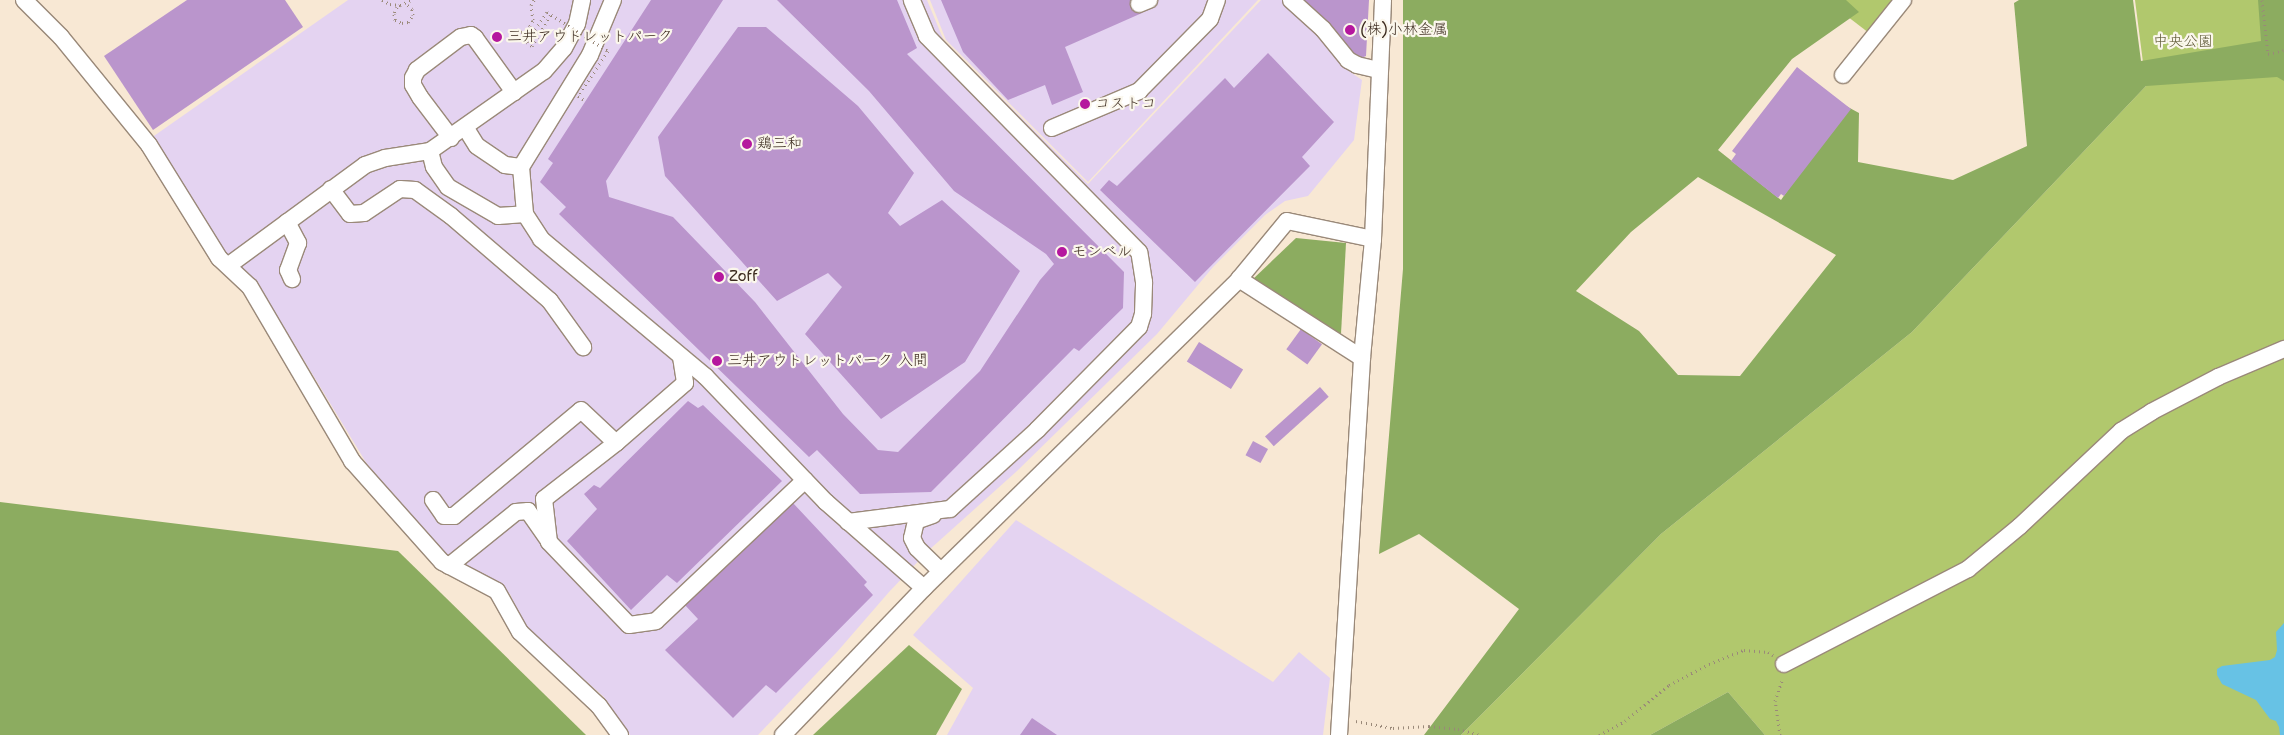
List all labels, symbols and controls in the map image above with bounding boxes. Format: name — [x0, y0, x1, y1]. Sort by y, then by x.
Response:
place label: (株)小林金属 — [1360, 21, 1448, 39]
marker: (株)小林金属 — [1344, 24, 1356, 36]
place label: 三井アウトレットパーク — [507, 28, 672, 46]
marker: 三井アウトレットパーク — [491, 31, 503, 43]
park label: 中央公園 — [2153, 33, 2213, 51]
place label: コストコ — [1095, 95, 1155, 113]
marker: コストコ — [1079, 98, 1091, 110]
place label: 鶏三和 — [757, 135, 802, 153]
marker: 鶏三和 — [741, 138, 753, 150]
place label: モンベル — [1072, 243, 1132, 261]
marker: モンベル — [1056, 246, 1068, 258]
place label: Zoff — [729, 268, 758, 286]
marker: Zoff — [713, 271, 725, 283]
place label: 三井アウトレットパーク 入間 — [727, 352, 927, 370]
marker: 三井アウトレットパーク 入間 — [711, 355, 723, 367]

